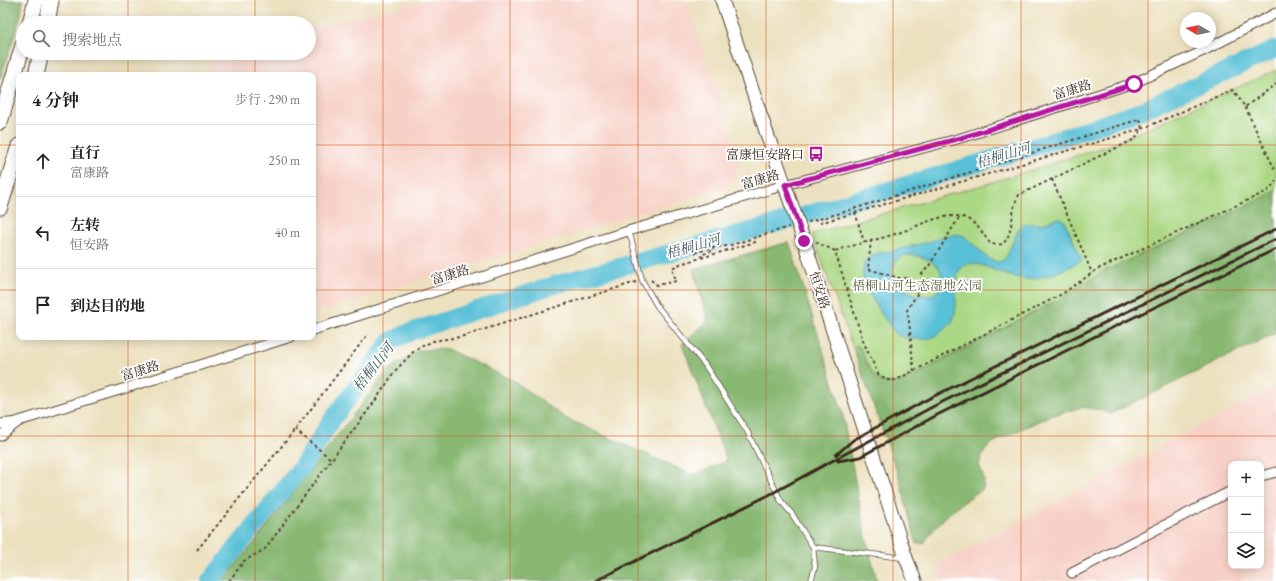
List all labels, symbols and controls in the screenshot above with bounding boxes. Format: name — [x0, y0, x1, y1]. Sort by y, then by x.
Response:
north arrow — [1180, 12, 1216, 48]
search box — [16, 16, 316, 60]
icon: search — [30, 27, 52, 49]
text: 搜索地点 — [62, 30, 122, 49]
route start — [1125, 75, 1143, 93]
street label: 富康路 — [1051, 76, 1093, 103]
text: 4 分钟 — [32, 89, 79, 111]
text: 步行 · 290 m — [235, 91, 300, 108]
water label: 梧桐山河 — [974, 137, 1035, 172]
text: 直行 — [70, 143, 100, 162]
bus stop icon: 富康恒安路口 — [807, 145, 825, 163]
place label: 富康恒安路口 — [726, 146, 804, 163]
icon: ahead — [32, 150, 54, 172]
text: 250 m — [269, 152, 300, 169]
text: 富康路 — [70, 164, 109, 181]
street label: 富康路 — [739, 166, 781, 193]
text: 左转 — [70, 215, 100, 234]
icon: left — [32, 222, 54, 244]
text: 40 m — [275, 224, 300, 241]
water label: 梧桐山河 — [664, 229, 725, 262]
route end — [795, 232, 813, 250]
text: 恒安路 — [70, 236, 109, 253]
street label: 富康路 — [429, 261, 471, 288]
street label: 恒安路 — [805, 269, 834, 311]
park label: 梧桐山河生态湿地公园 — [852, 277, 982, 294]
icon: arrive — [32, 294, 54, 316]
text: 到达目的地 — [70, 296, 145, 315]
water label: 梧桐山河 — [349, 337, 399, 395]
street label: 富康路 — [119, 357, 161, 384]
map controls — [1228, 461, 1264, 569]
button: + — [1228, 461, 1264, 497]
button: − — [1228, 497, 1264, 533]
button: layers — [1228, 533, 1264, 569]

